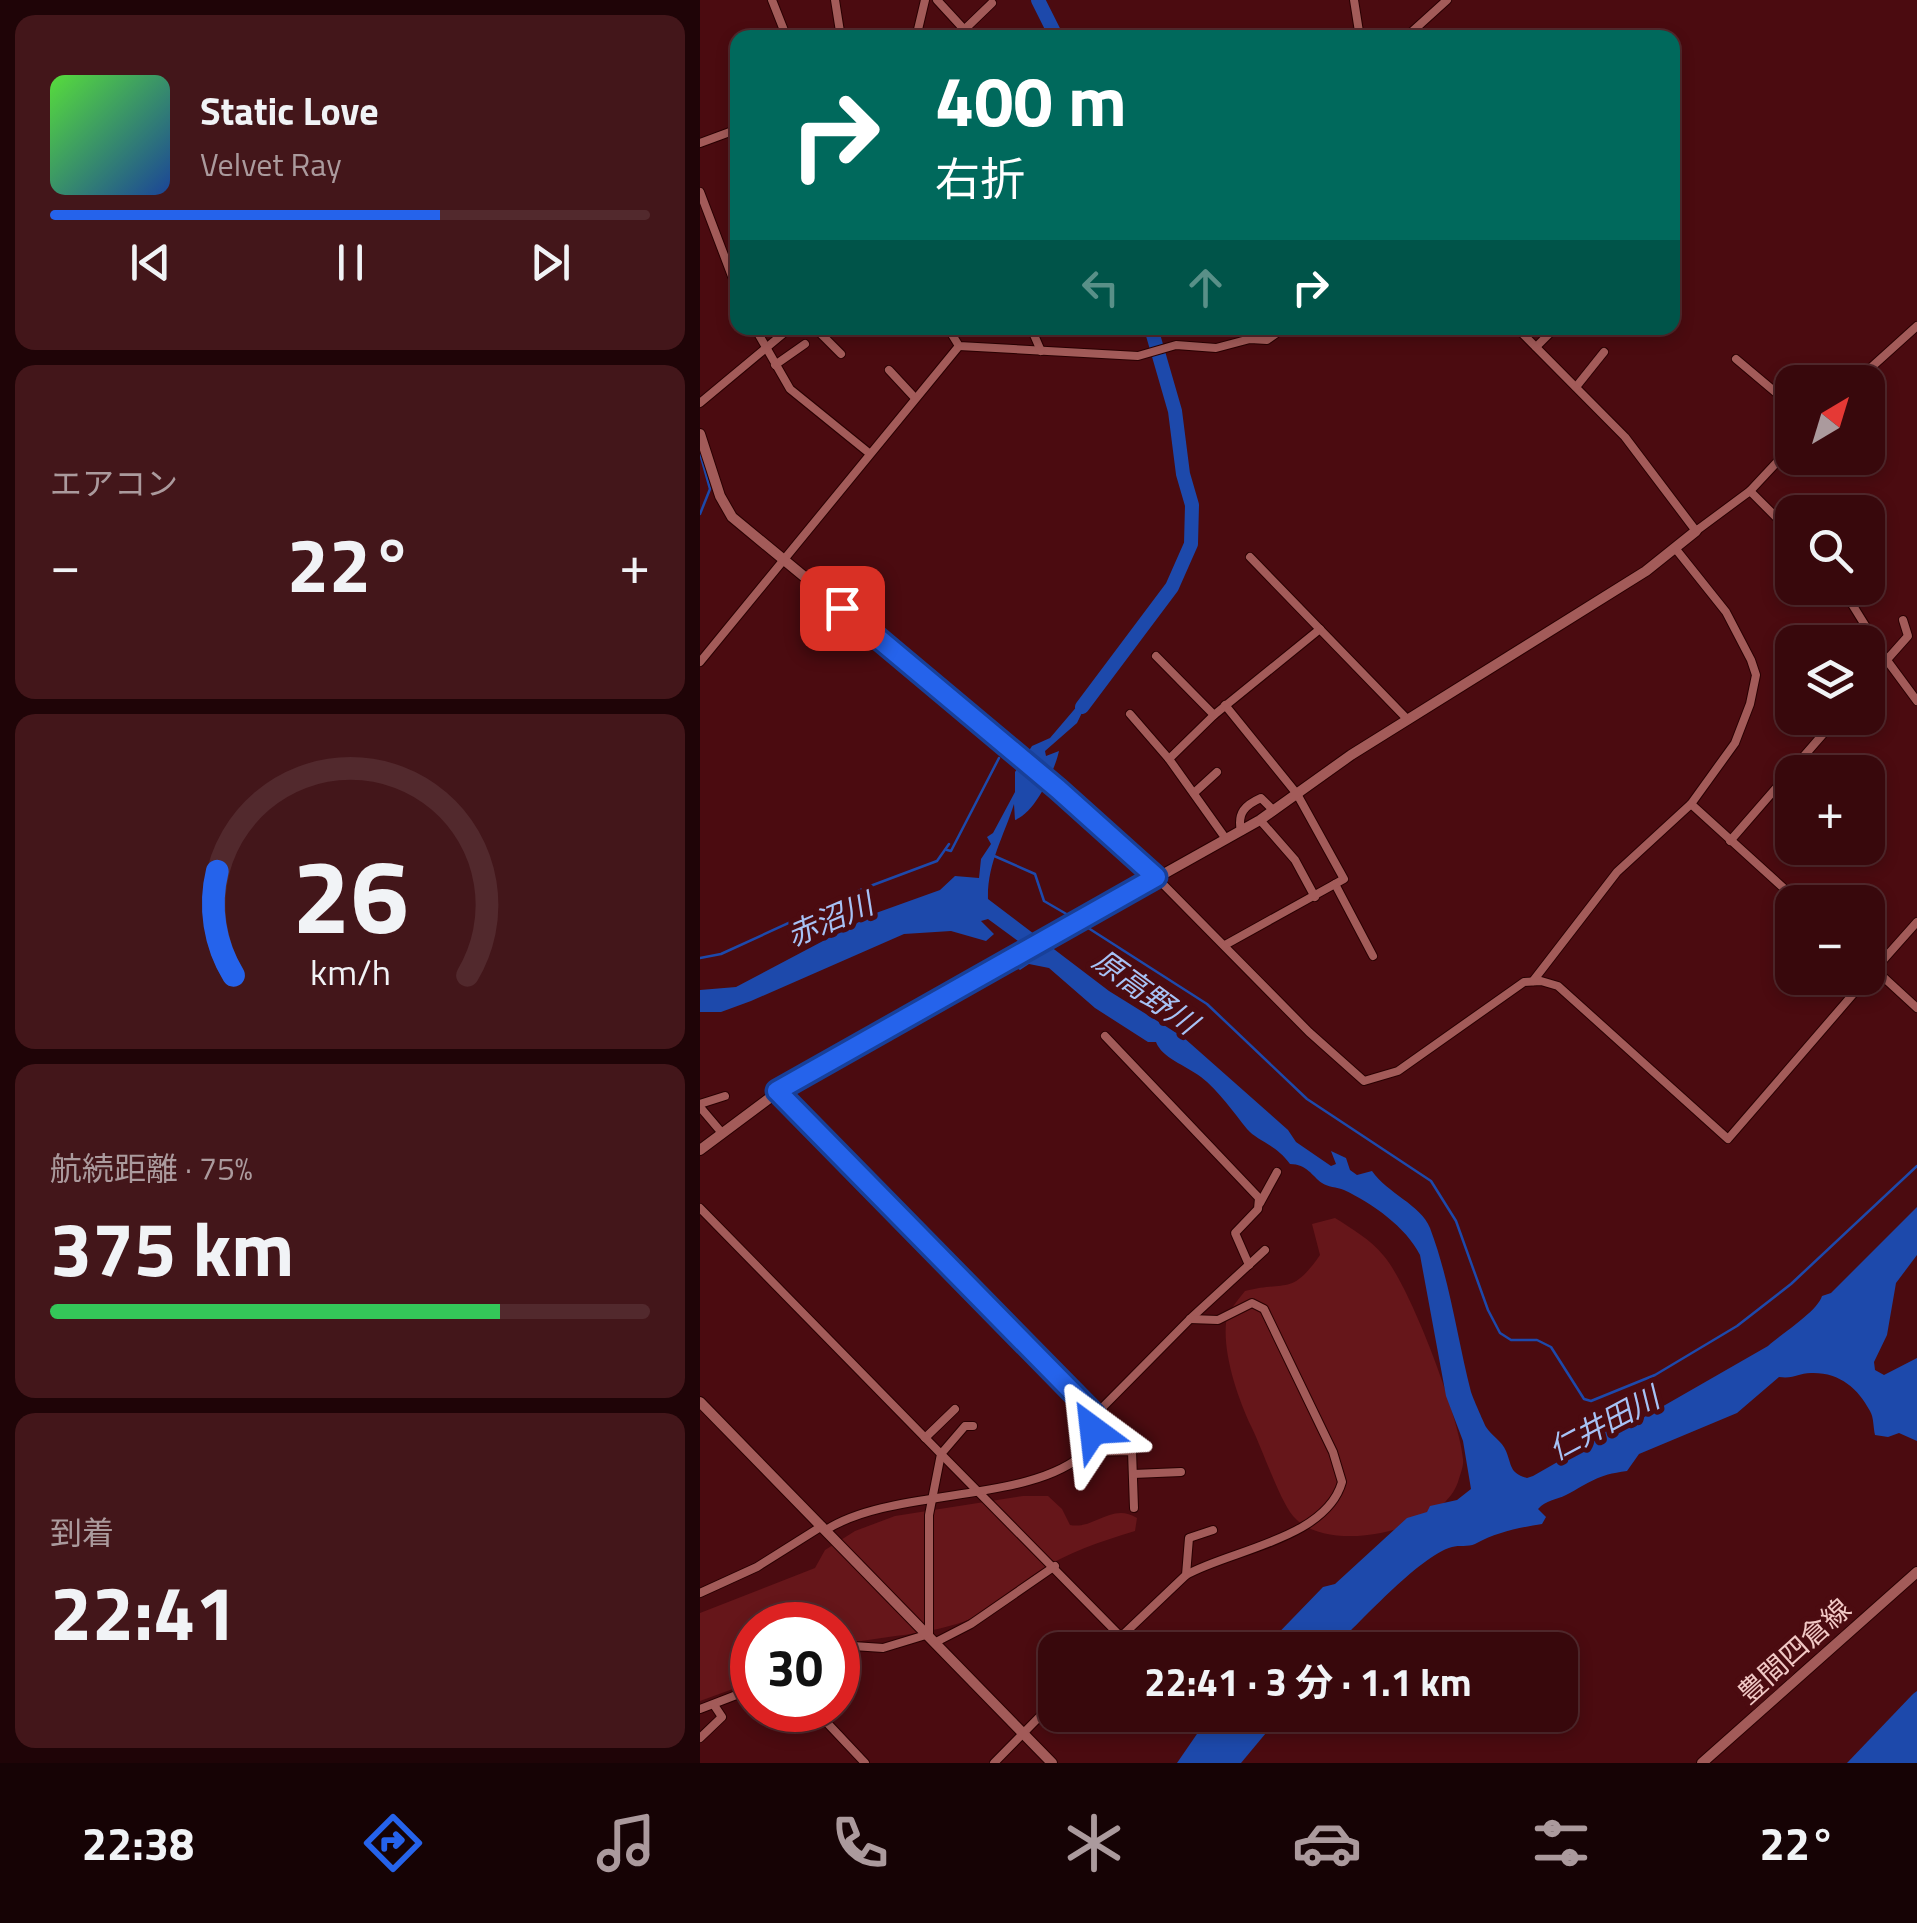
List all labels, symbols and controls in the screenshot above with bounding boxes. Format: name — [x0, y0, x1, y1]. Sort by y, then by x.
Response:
text: 400 m — [935, 47, 1127, 153]
icon: right — [770, 70, 900, 200]
text: Static Love — [200, 82, 379, 140]
text: Velvet Ray — [200, 140, 342, 188]
text: 右折 — [935, 144, 1025, 212]
icon: previous — [123, 235, 178, 290]
icon: pause — [323, 235, 378, 290]
icon: next — [523, 235, 578, 290]
icon: left — [1073, 260, 1128, 315]
icon: ahead — [1178, 260, 1233, 315]
icon: right — [1283, 260, 1338, 315]
north arrow — [1775, 365, 1885, 475]
map controls — [1775, 365, 1885, 995]
text: エアコン — [50, 459, 178, 507]
button: search — [1775, 495, 1885, 605]
text: 22° — [287, 507, 413, 621]
text: − — [50, 522, 81, 605]
text: + — [619, 522, 650, 605]
pin — [800, 566, 885, 651]
icon: arrive — [815, 581, 870, 636]
button: layers — [1775, 625, 1885, 735]
button: + — [1775, 755, 1885, 865]
text: 26 — [292, 815, 408, 973]
water label: 赤沼川 — [779, 879, 883, 958]
button: − — [1775, 885, 1885, 995]
water label: 原高野川 — [1084, 937, 1210, 1047]
text: km/h — [310, 944, 390, 999]
text: 航続距離 · 75% — [50, 1144, 253, 1192]
text: 375 km — [50, 1191, 294, 1305]
water label: 仁井田川 — [1540, 1373, 1670, 1472]
position arrow — [1041, 1378, 1145, 1482]
text: 到着 — [50, 1508, 114, 1556]
text: 22:41 — [50, 1555, 237, 1669]
street label: 豊間四倉線 — [1727, 1588, 1860, 1713]
speed limit sign: 30 — [730, 1602, 860, 1732]
text: 22:41 · 3 分 · 1.1 km — [1144, 1653, 1472, 1711]
icon: directions — [358, 1808, 428, 1878]
icon: music — [591, 1808, 661, 1878]
icon: phone — [825, 1808, 895, 1878]
icon: climate — [1059, 1808, 1129, 1878]
icon: car — [1292, 1808, 1362, 1878]
icon: filters — [1526, 1808, 1596, 1878]
text: 22:38 — [82, 1809, 194, 1877]
text: 22° — [1760, 1809, 1835, 1877]

